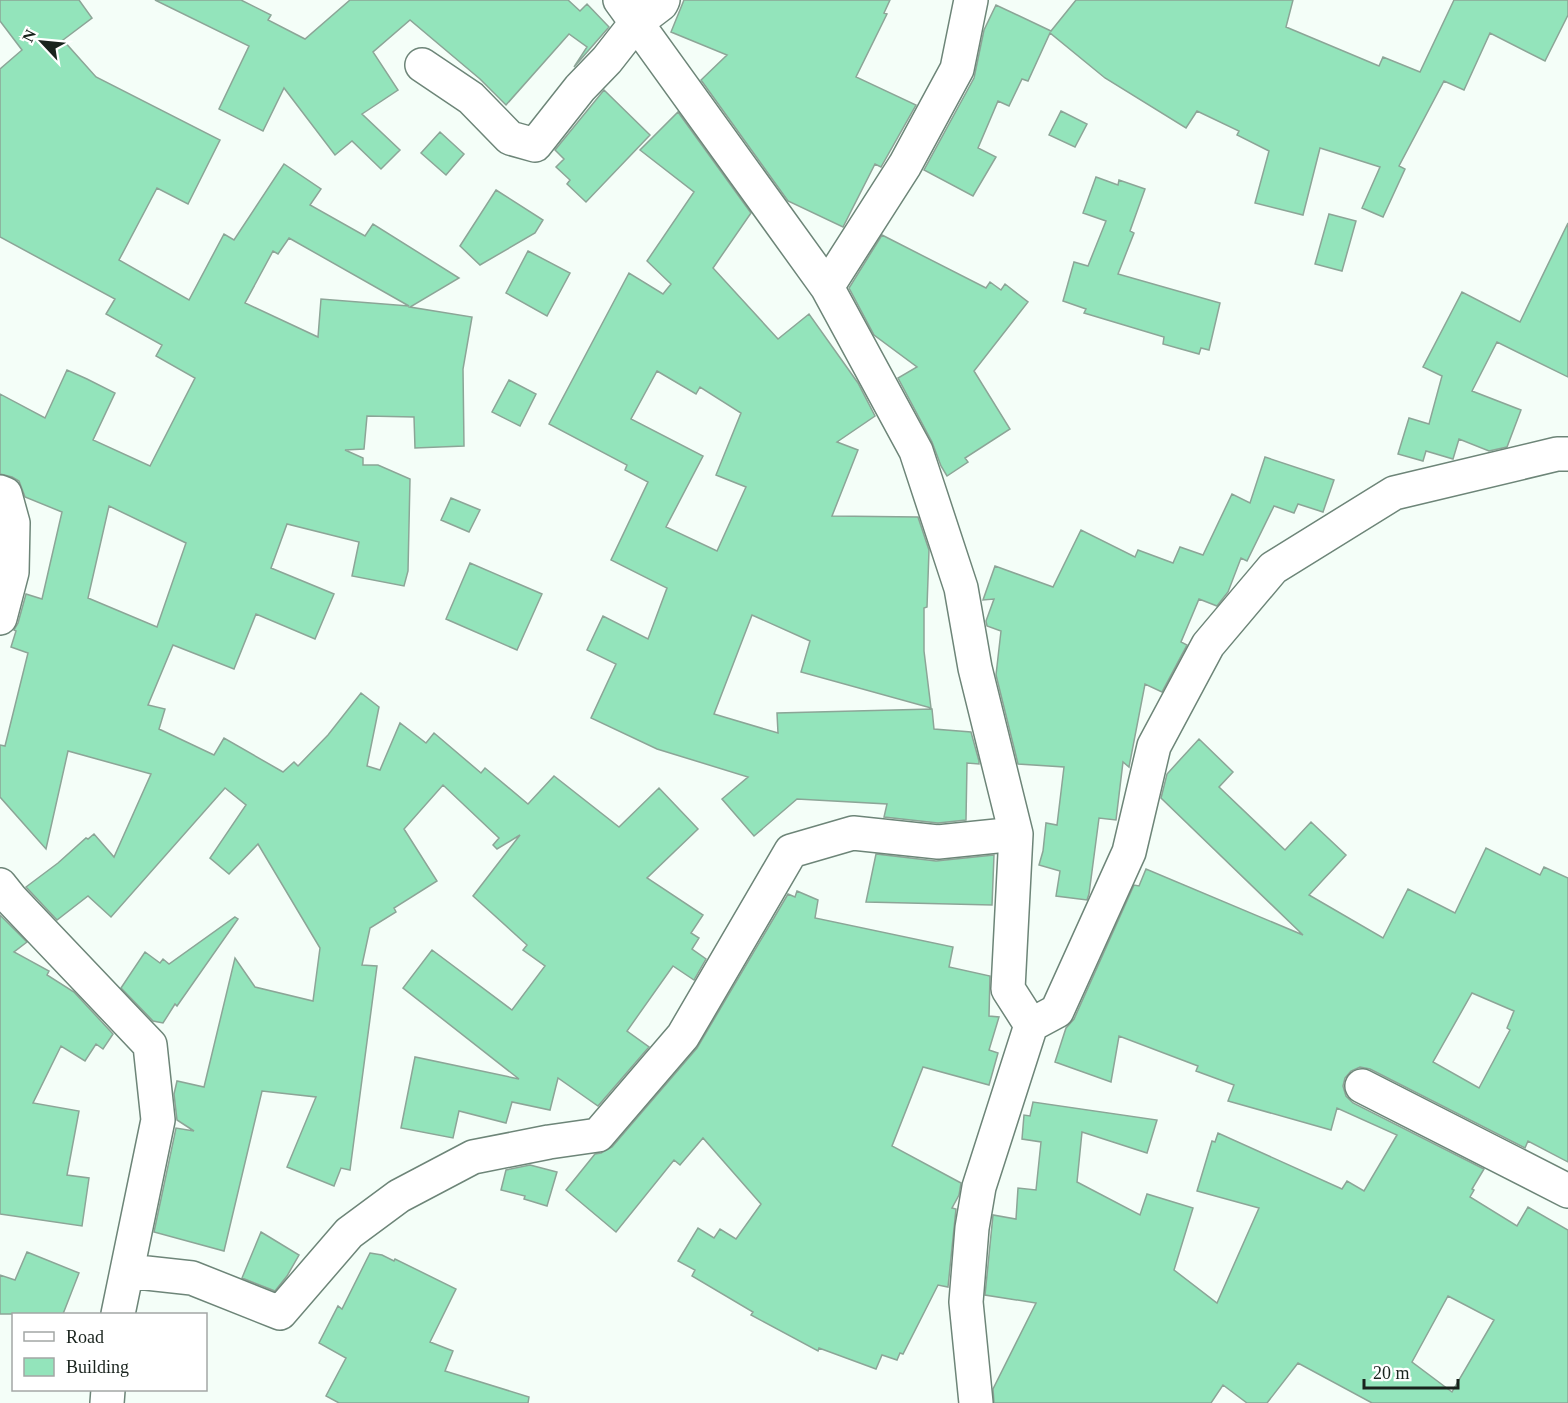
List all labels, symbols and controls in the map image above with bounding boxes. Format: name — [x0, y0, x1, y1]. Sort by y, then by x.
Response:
north arrow — [12, 12, 72, 72]
text: N — [19, 26, 39, 45]
legend — [12, 1313, 207, 1391]
text: Road — [66, 1327, 104, 1347]
scale bar — [1364, 1352, 1458, 1390]
text: Building — [66, 1357, 129, 1377]
text: 20 m — [1373, 1363, 1410, 1383]

